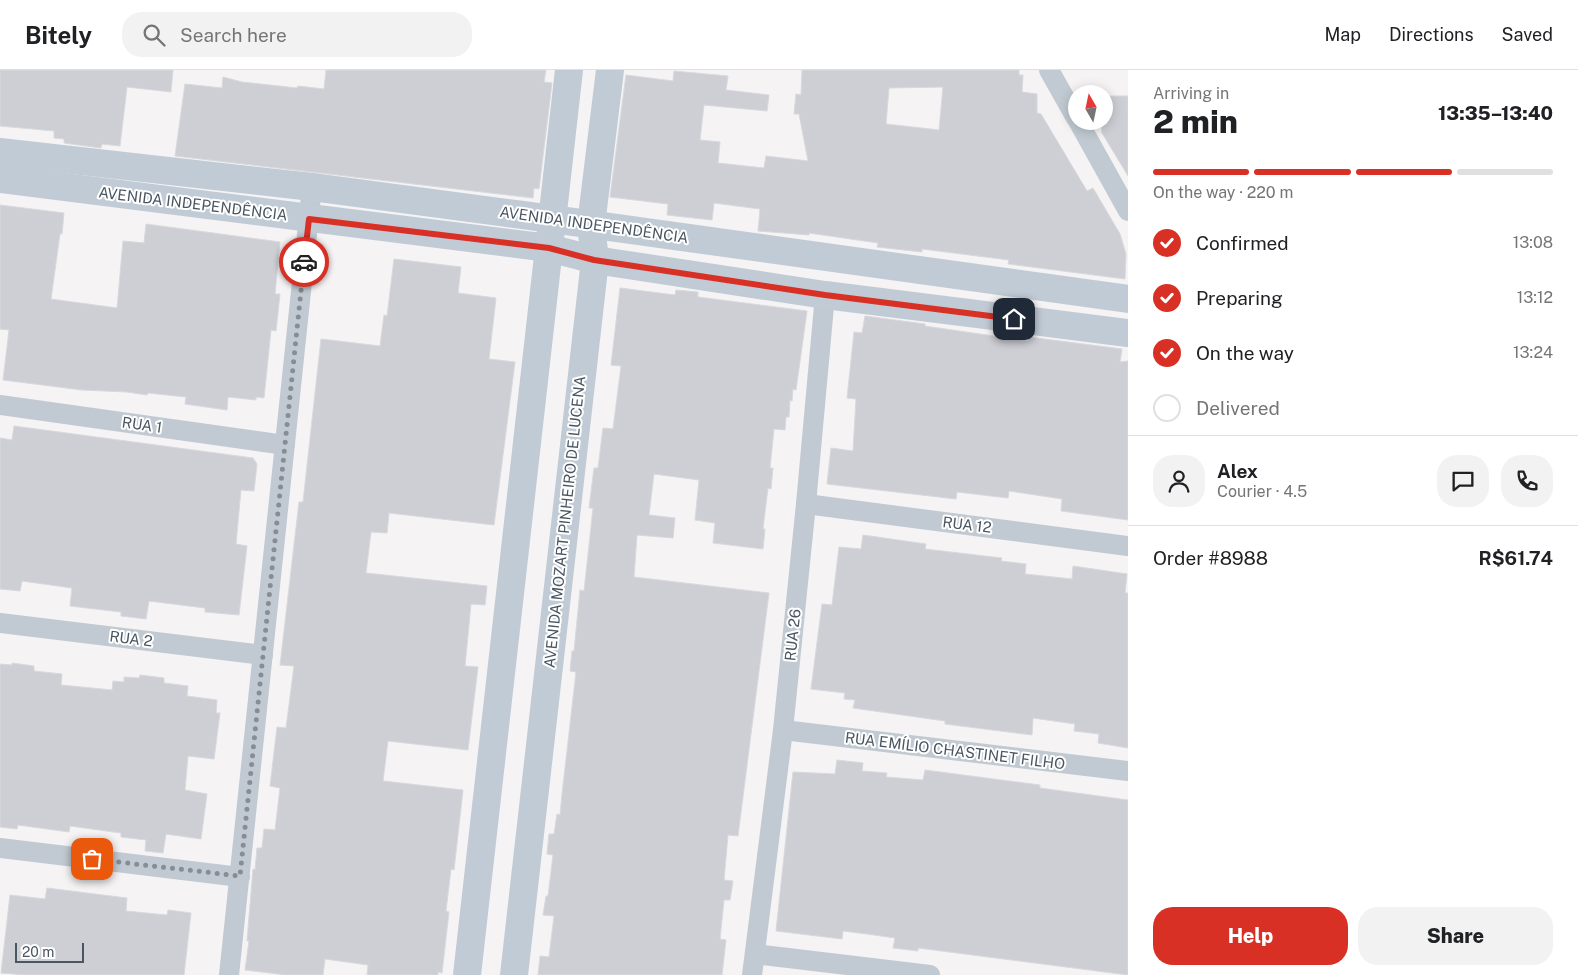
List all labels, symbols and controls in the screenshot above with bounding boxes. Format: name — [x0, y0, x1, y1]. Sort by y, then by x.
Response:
search box — [122, 12, 472, 57]
text: Bitely — [25, 21, 92, 49]
icon: search — [140, 21, 168, 49]
text: Search here — [180, 24, 287, 46]
text: Map — [1324, 24, 1361, 45]
text: Directions — [1389, 24, 1474, 45]
text: Saved — [1502, 24, 1553, 45]
text: Arriving in — [1153, 84, 1229, 103]
north arrow — [1068, 85, 1112, 130]
map controls — [1068, 85, 1113, 130]
text: 13:35–13:40 — [1438, 102, 1553, 124]
text: 2 min — [1153, 103, 1238, 140]
street label: AVENIDA INDEPENDÊNCIA — [98, 183, 289, 224]
text: On the way · 220 m — [1153, 183, 1293, 202]
street label: AVENIDA INDEPENDÊNCIA — [499, 203, 690, 246]
icon: check — [1153, 229, 1181, 257]
text: Confirmed — [1196, 232, 1289, 254]
text: 13:08 — [1513, 233, 1553, 252]
courier — [279, 237, 329, 287]
icon: car — [290, 248, 318, 276]
icon: check — [1153, 284, 1181, 312]
text: Preparing — [1196, 287, 1283, 309]
text: 13:12 — [1517, 288, 1553, 307]
pin — [993, 298, 1035, 340]
icon: home — [1000, 305, 1028, 333]
icon: check — [1153, 339, 1181, 367]
text: On the way — [1196, 342, 1294, 364]
text: 13:24 — [1513, 343, 1553, 362]
street label: AVENIDA MOZART PINHEIRO DE LUCENA — [541, 375, 588, 669]
text: Delivered — [1196, 397, 1280, 419]
street label: RUA 1 — [121, 413, 163, 436]
button: person — [1153, 455, 1205, 507]
button: chat — [1437, 455, 1489, 507]
button: phone — [1501, 455, 1553, 507]
text: Alex — [1217, 460, 1258, 482]
text: Courier · 4.5 — [1217, 482, 1307, 501]
street label: RUA 12 — [942, 513, 993, 536]
text: Order #8988 — [1153, 547, 1268, 569]
text: R$61.74 — [1478, 547, 1553, 569]
street label: RUA 26 — [781, 608, 804, 662]
street label: RUA 2 — [109, 627, 154, 650]
street label: RUA EMÍLIO CHASTINET FILHO — [844, 729, 1066, 772]
pin — [71, 838, 113, 880]
icon: bag — [78, 845, 106, 873]
button: Help — [1153, 907, 1348, 965]
button: Share — [1358, 907, 1553, 965]
scale bar — [15, 940, 84, 963]
text: 20 m — [22, 944, 54, 960]

